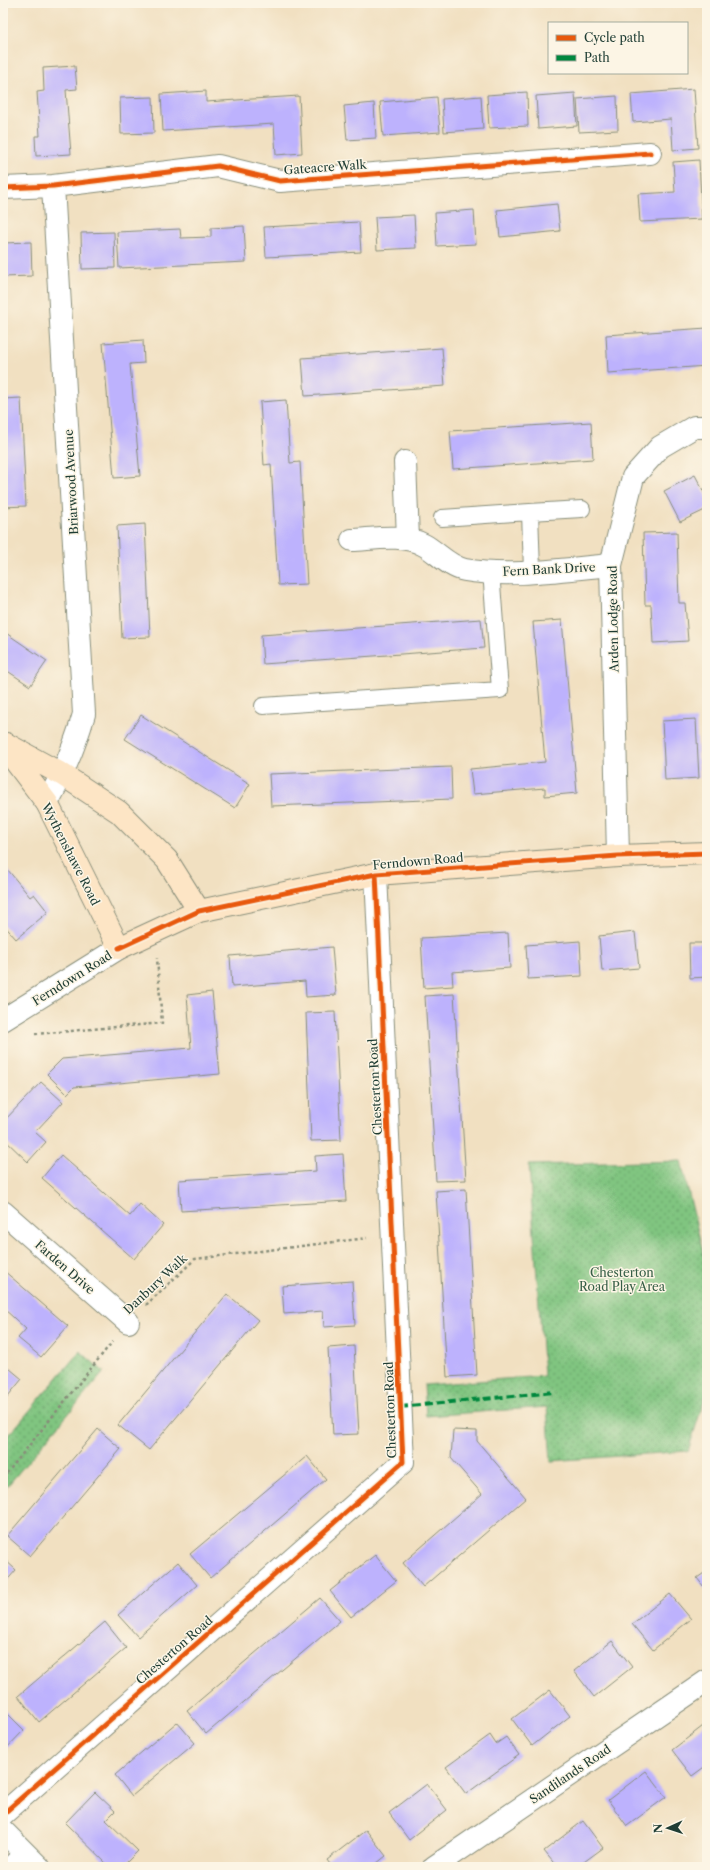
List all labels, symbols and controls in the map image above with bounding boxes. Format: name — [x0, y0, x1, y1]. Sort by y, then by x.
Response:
legend — [548, 22, 688, 74]
text: Cycle path — [584, 30, 645, 45]
text: Path — [584, 50, 610, 65]
street label: Gateacre Walk — [283, 157, 368, 177]
street label: Briarwood Avenue — [61, 429, 81, 535]
street label: Fern Bank Drive — [502, 559, 596, 579]
street label: Arden Lodge Road — [605, 565, 621, 674]
street label: Wythenshawe Road — [38, 799, 104, 908]
street label: Ferndown Road — [372, 849, 465, 872]
street label: Ferndown Road — [29, 947, 115, 1009]
street label: Chesterton Road — [365, 1038, 385, 1136]
street label: Farden Drive — [32, 1237, 98, 1297]
street label: Danbury Walk — [120, 1250, 191, 1317]
park label: Chesterton Road Play Area — [579, 1265, 666, 1294]
street label: Chesterton Road — [381, 1361, 399, 1459]
street label: Chesterton Road — [133, 1612, 216, 1687]
street label: Sandilands Road — [527, 1741, 614, 1807]
north arrow — [648, 1808, 688, 1848]
text: N — [651, 1823, 665, 1834]

